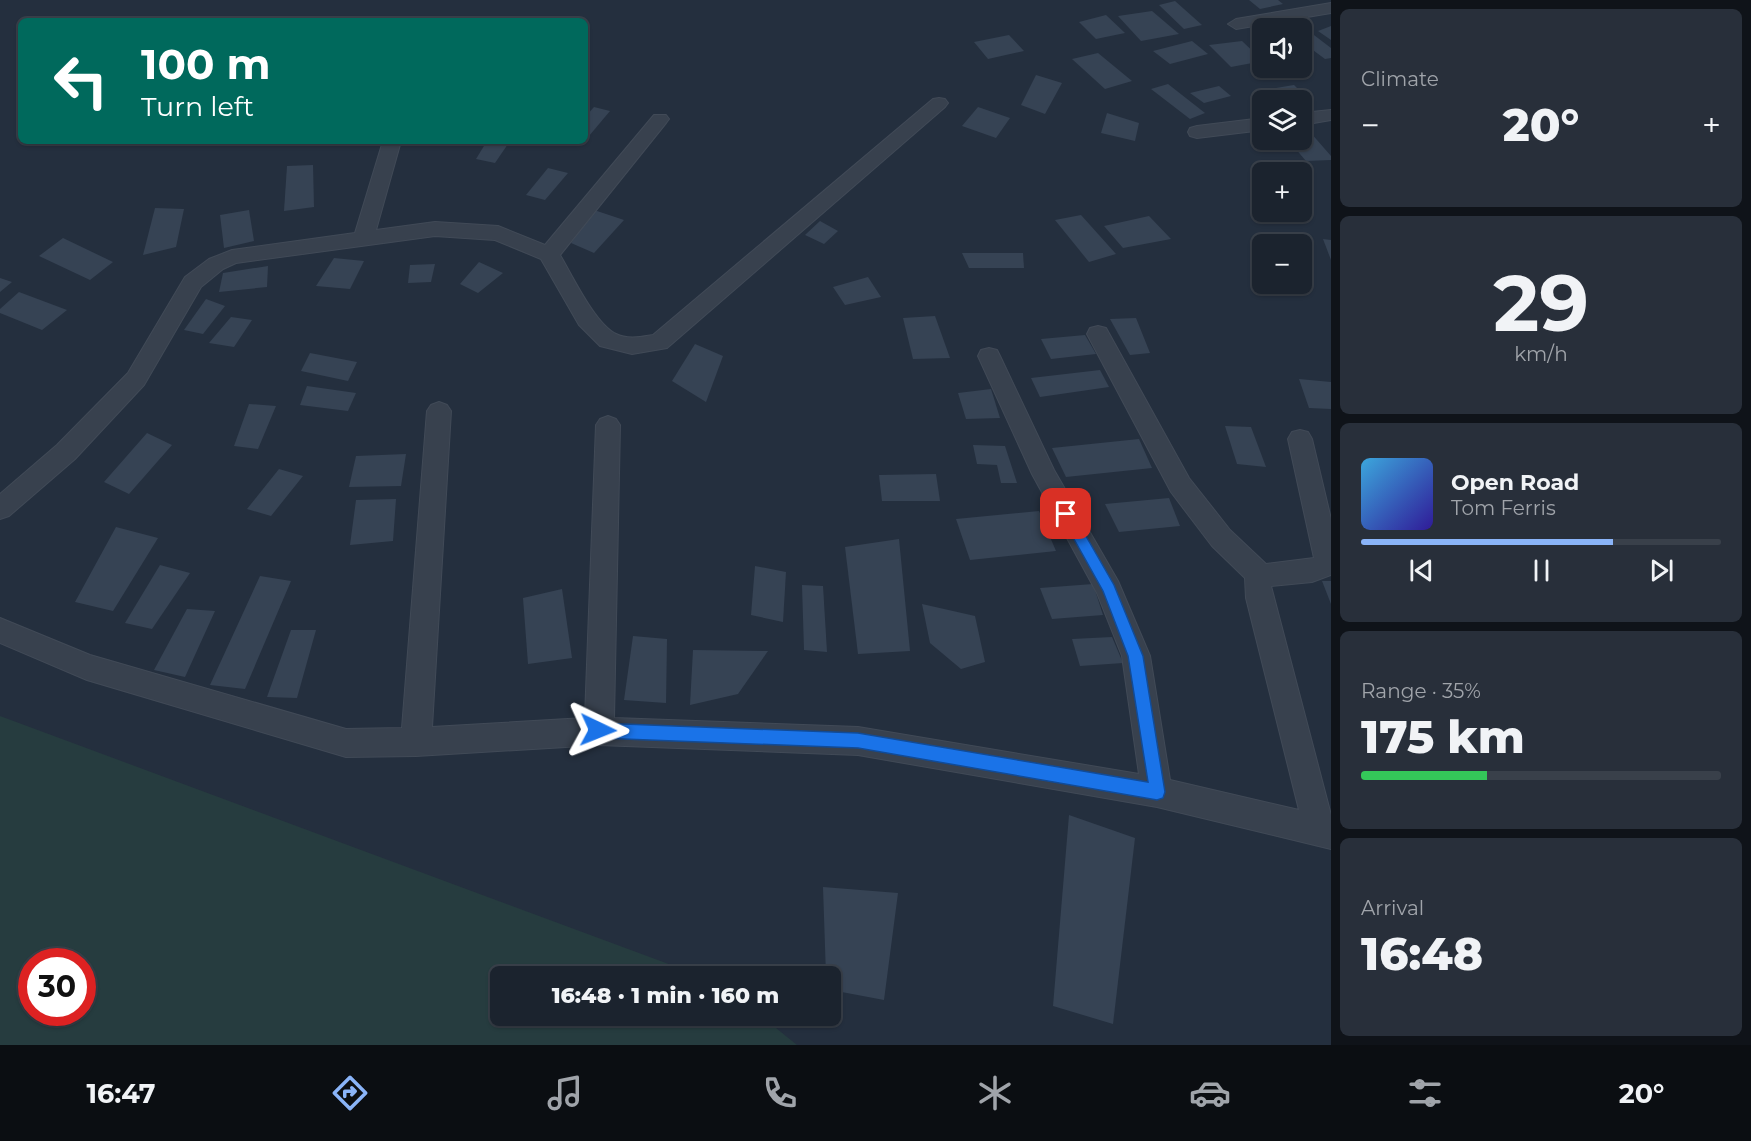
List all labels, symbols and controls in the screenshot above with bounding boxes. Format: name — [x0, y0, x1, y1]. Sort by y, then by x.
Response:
map controls — [1252, 18, 1312, 294]
button: sound — [1252, 18, 1312, 78]
text: 100 m — [141, 38, 270, 90]
icon: left — [42, 42, 120, 120]
text: Climate — [1361, 67, 1439, 91]
text: Turn left — [141, 90, 254, 123]
button: layers — [1252, 90, 1312, 150]
text: 20° — [1503, 97, 1579, 152]
text: − — [1361, 105, 1380, 145]
text: + — [1702, 105, 1721, 145]
button: + — [1252, 162, 1312, 222]
button: − — [1252, 234, 1312, 294]
text: 29 — [1493, 255, 1589, 351]
text: km/h — [1514, 342, 1568, 366]
text: Open Road — [1451, 469, 1579, 496]
pin — [1040, 488, 1091, 539]
text: Tom Ferris — [1451, 496, 1556, 520]
icon: arrive — [1049, 497, 1082, 530]
icon: previous — [1405, 554, 1438, 587]
icon: pause — [1525, 554, 1558, 587]
icon: next — [1645, 554, 1678, 587]
text: Range · 35% — [1361, 679, 1481, 703]
position arrow — [566, 698, 630, 762]
text: 175 km — [1361, 709, 1525, 764]
text: Arrival — [1361, 896, 1424, 920]
text: 16:48 — [1361, 926, 1483, 981]
speed limit sign: 30 — [18, 948, 96, 1026]
text: 16:48 · 1 min · 160 m — [552, 982, 779, 1009]
icon: directions — [329, 1072, 371, 1114]
icon: music — [544, 1072, 586, 1114]
icon: phone — [759, 1072, 801, 1114]
icon: climate — [974, 1072, 1016, 1114]
icon: car — [1189, 1072, 1231, 1114]
icon: filters — [1404, 1072, 1446, 1114]
text: 16:47 — [87, 1077, 156, 1110]
text: 20° — [1619, 1077, 1664, 1110]

